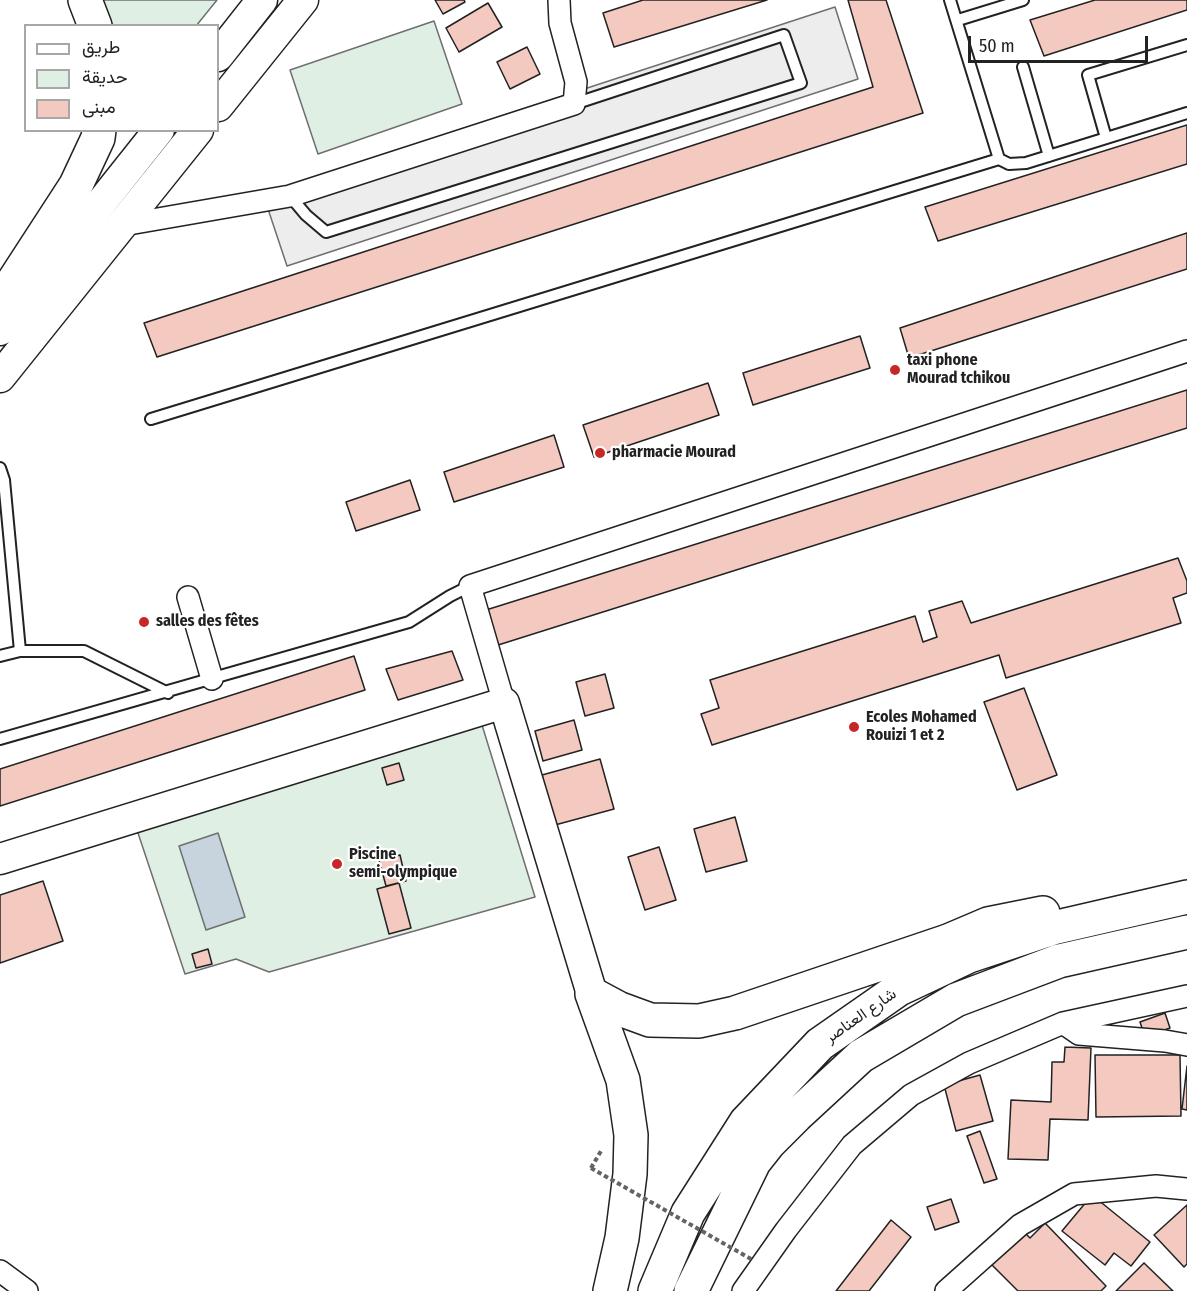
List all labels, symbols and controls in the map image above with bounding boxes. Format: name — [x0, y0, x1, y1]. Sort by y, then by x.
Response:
legend — [24, 24, 219, 132]
scale bar — [971, 24, 1151, 62]
text: 50 m — [979, 35, 1015, 57]
text: طريق — [82, 36, 120, 58]
text: حديقة — [82, 66, 128, 88]
text: مبنى — [82, 96, 116, 118]
place label: taxi phone Mourad tchikou — [907, 351, 1010, 389]
marker: taxi phone Mourad tchikou — [888, 363, 902, 377]
place label: pharmacie Mourad — [612, 443, 736, 463]
marker: pharmacie Mourad — [593, 446, 607, 460]
place label: salles des fêtes — [156, 612, 259, 632]
marker: salles des fêtes — [137, 615, 151, 629]
place label: Ecoles Mohamed Rouizi 1 et 2 — [866, 708, 977, 746]
marker: Ecoles Mohamed Rouizi 1 et 2 — [847, 720, 861, 734]
place label: Piscine semi-olympique — [349, 845, 457, 883]
marker: Piscine semi-olympique — [330, 857, 344, 871]
street label: شارع العناصر — [822, 984, 900, 1048]

